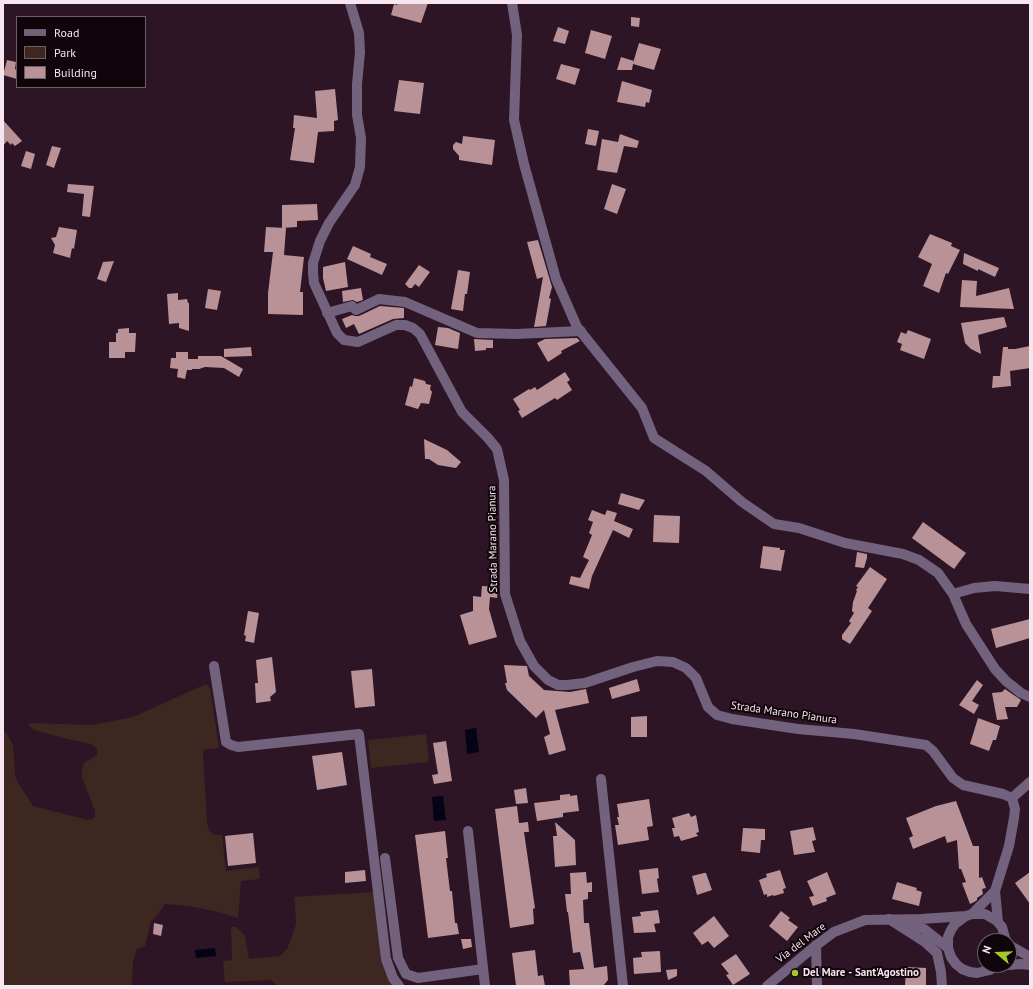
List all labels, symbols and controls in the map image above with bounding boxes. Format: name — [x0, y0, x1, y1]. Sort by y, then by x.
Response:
legend — [16, 16, 146, 88]
text: Road — [54, 25, 79, 40]
text: Park — [54, 45, 76, 60]
text: Building — [54, 65, 97, 80]
street label: Strada Marano Pianura — [485, 485, 501, 593]
street label: Strada Marano Pianura — [730, 699, 838, 727]
street label: Via del Mare — [774, 920, 828, 966]
north arrow — [977, 933, 1017, 973]
text: N — [979, 944, 994, 955]
place label: Del Mare - Sant'Agostino — [803, 966, 919, 980]
marker: Del Mare - Sant'Agostino — [790, 968, 800, 978]

